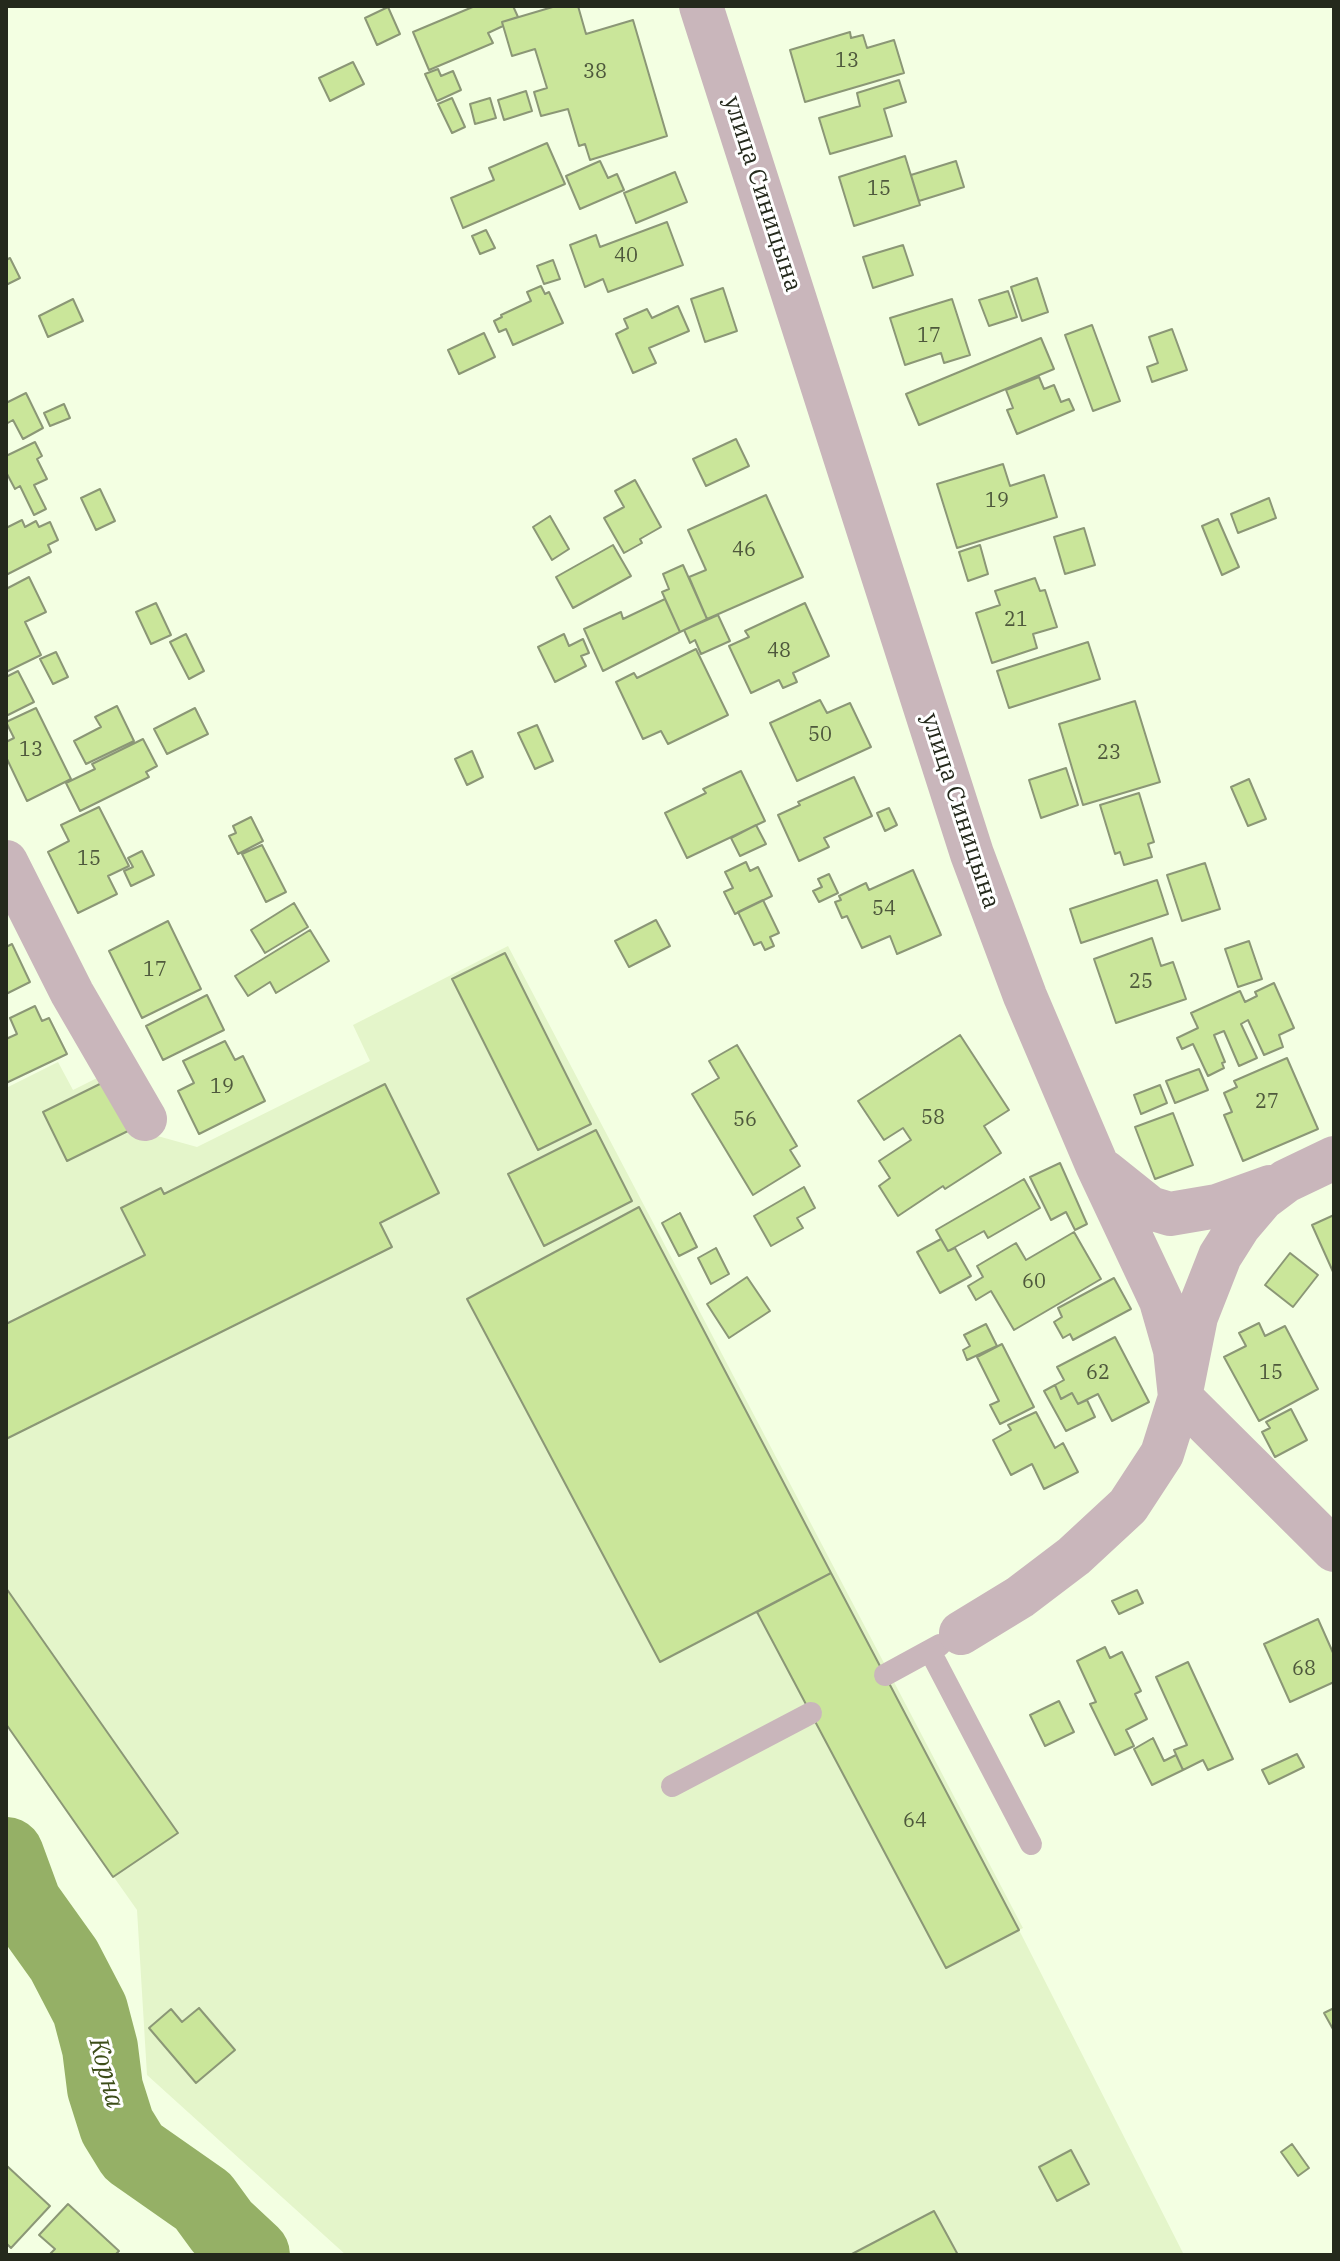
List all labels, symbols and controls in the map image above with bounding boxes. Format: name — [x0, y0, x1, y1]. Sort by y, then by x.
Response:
house number: 13 — [835, 49, 859, 73]
house number: 38 — [583, 60, 607, 84]
street label: улица Синицына — [717, 93, 807, 295]
house number: 15 — [867, 177, 891, 201]
house number: 40 — [614, 244, 638, 268]
house number: 17 — [917, 324, 941, 348]
house number: 19 — [985, 489, 1009, 513]
house number: 46 — [732, 538, 756, 562]
house number: 21 — [1004, 608, 1028, 632]
house number: 48 — [767, 639, 791, 663]
street label: улица Синицына — [915, 710, 1005, 912]
house number: 50 — [808, 723, 832, 747]
house number: 13 — [19, 738, 43, 762]
house number: 23 — [1097, 741, 1121, 765]
house number: 15 — [77, 847, 101, 871]
house number: 54 — [872, 897, 896, 921]
house number: 17 — [143, 958, 167, 982]
house number: 25 — [1129, 970, 1153, 994]
house number: 19 — [210, 1075, 234, 1099]
house number: 27 — [1255, 1090, 1279, 1114]
house number: 58 — [921, 1106, 945, 1130]
house number: 56 — [733, 1108, 757, 1132]
house number: 60 — [1022, 1270, 1046, 1294]
house number: 62 — [1086, 1361, 1110, 1385]
house number: 15 — [1259, 1361, 1283, 1385]
house number: 68 — [1292, 1657, 1316, 1681]
house number: 64 — [903, 1809, 927, 1833]
water label: Корна — [82, 2035, 130, 2111]

